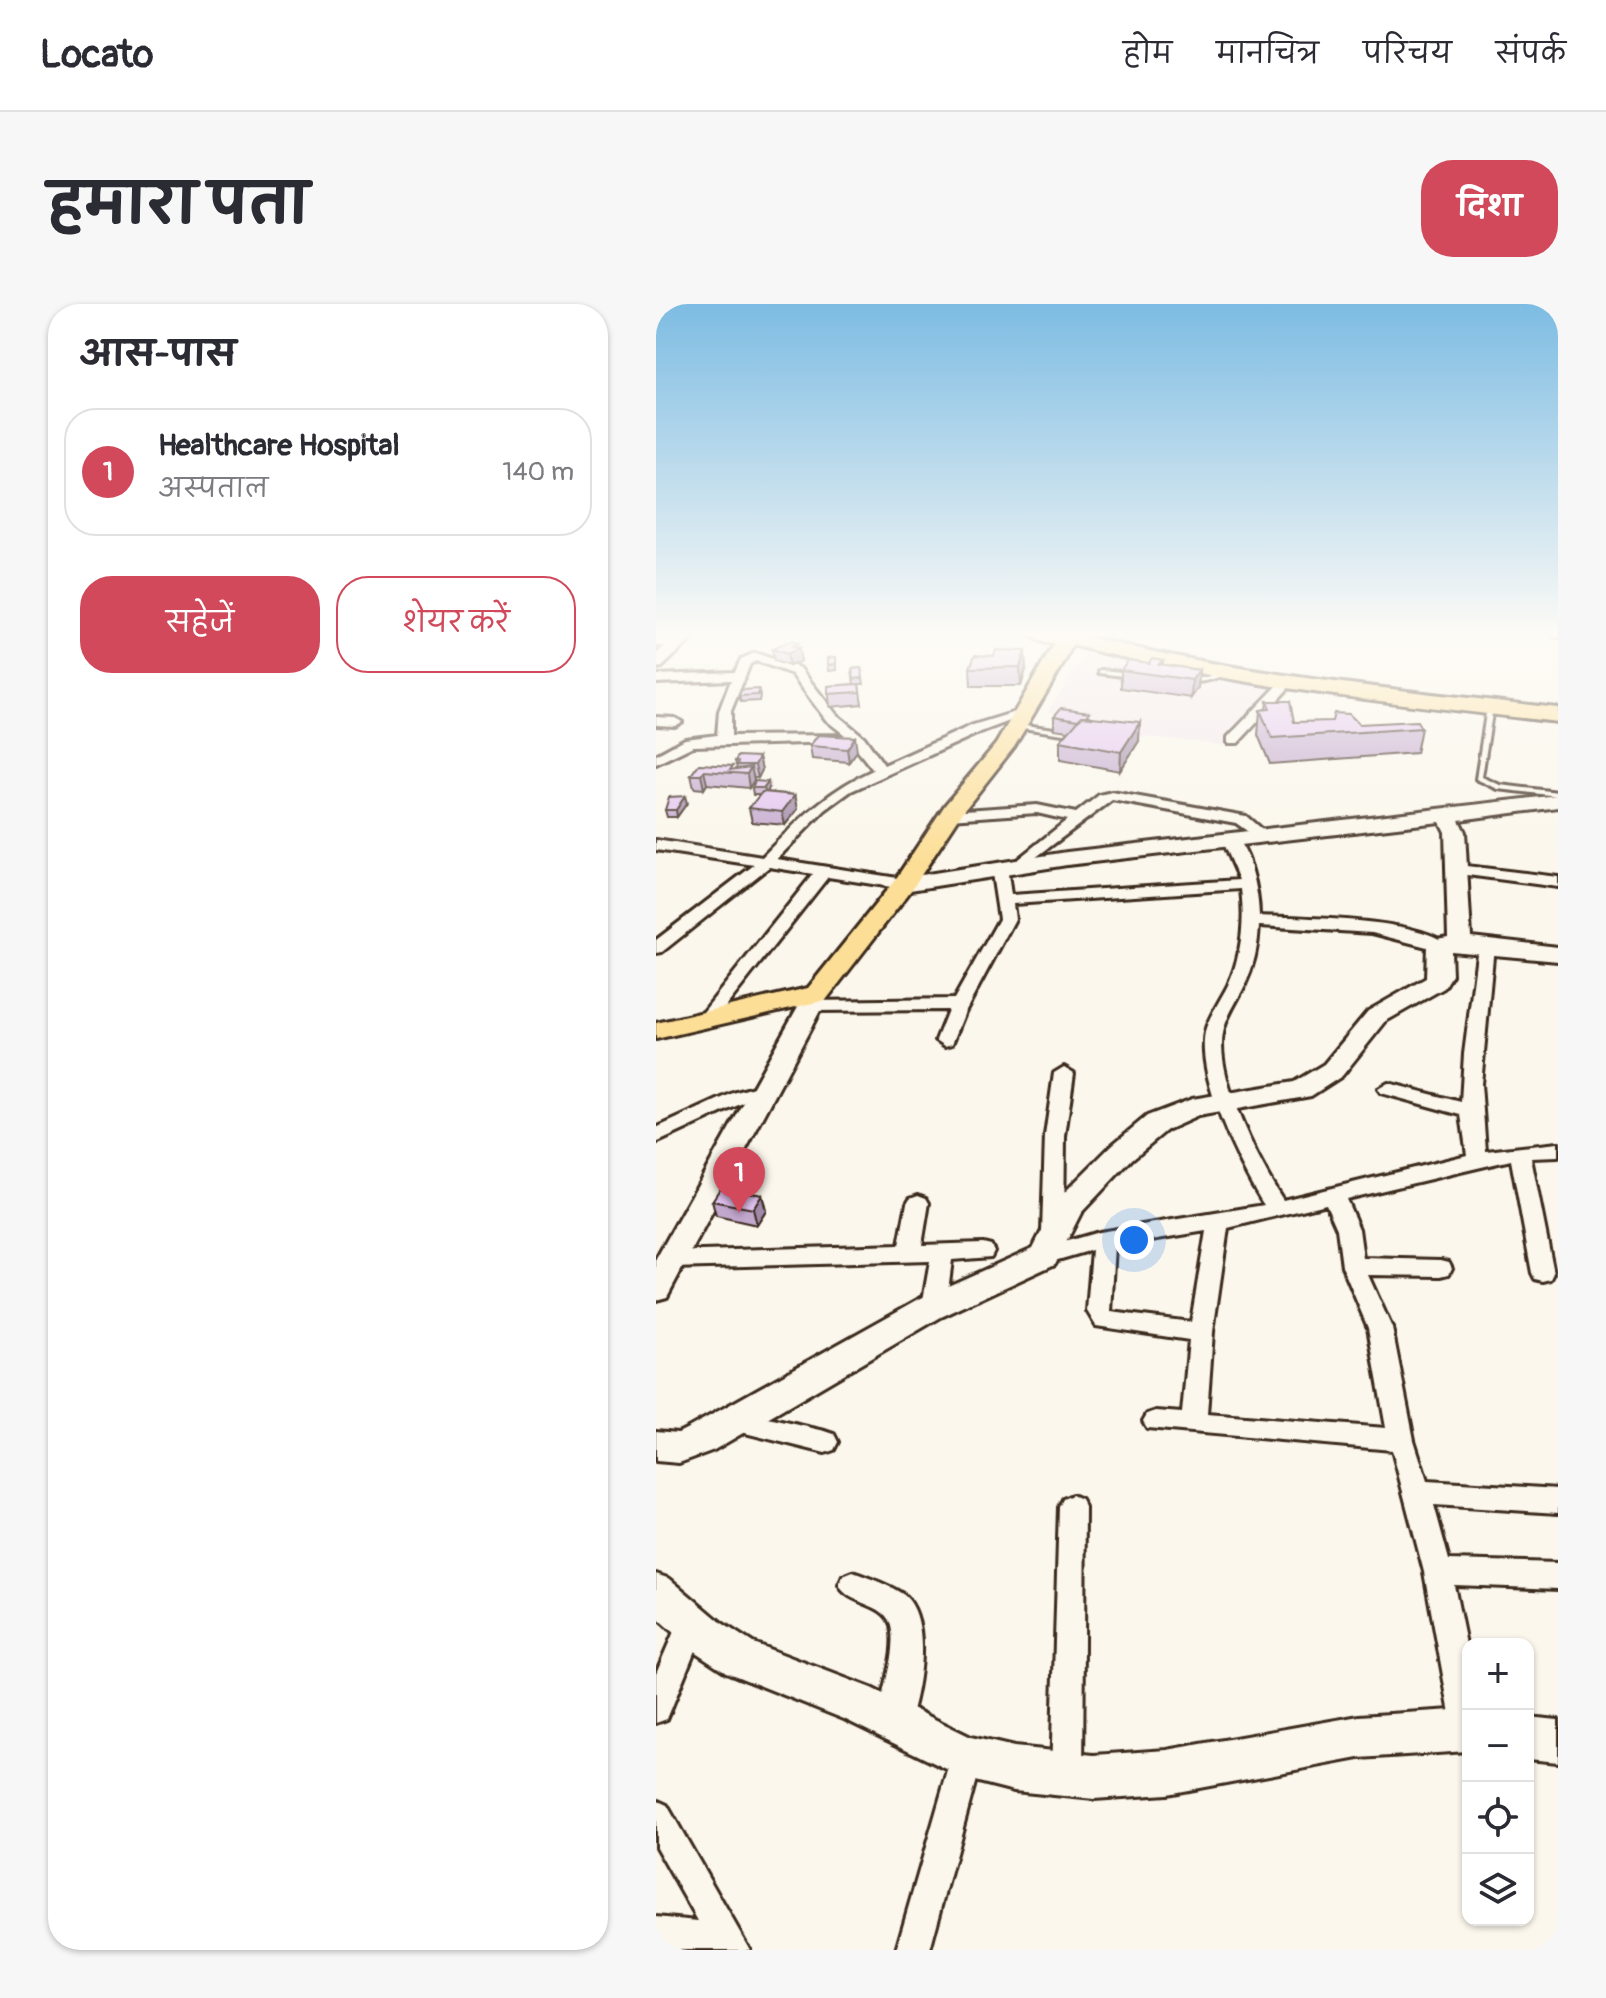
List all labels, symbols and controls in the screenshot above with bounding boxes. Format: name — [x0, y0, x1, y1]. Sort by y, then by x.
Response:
text: Locato — [40, 31, 153, 79]
text: होम — [1123, 37, 1172, 72]
text: मानचित्र — [1216, 37, 1319, 72]
text: परिचय — [1363, 37, 1452, 72]
text: संपर्क — [1496, 37, 1566, 72]
button: दिशा — [1421, 160, 1558, 257]
text: हमारा पता — [48, 171, 309, 240]
text: आस-पास — [80, 333, 236, 376]
text: Healthcare Hospital — [158, 427, 400, 464]
text: 1 — [103, 456, 113, 488]
text: 140 m — [502, 456, 574, 488]
text: अस्पताल — [158, 473, 268, 505]
button: सहेजें — [80, 576, 320, 673]
button: शेयर करें — [336, 576, 576, 673]
pin: 1 — [713, 1147, 765, 1213]
your location — [1114, 1220, 1154, 1260]
map controls — [1462, 1638, 1534, 1926]
button: + — [1462, 1638, 1534, 1710]
button: − — [1462, 1710, 1534, 1782]
button: locate — [1462, 1782, 1534, 1854]
button: layers — [1462, 1854, 1534, 1926]

